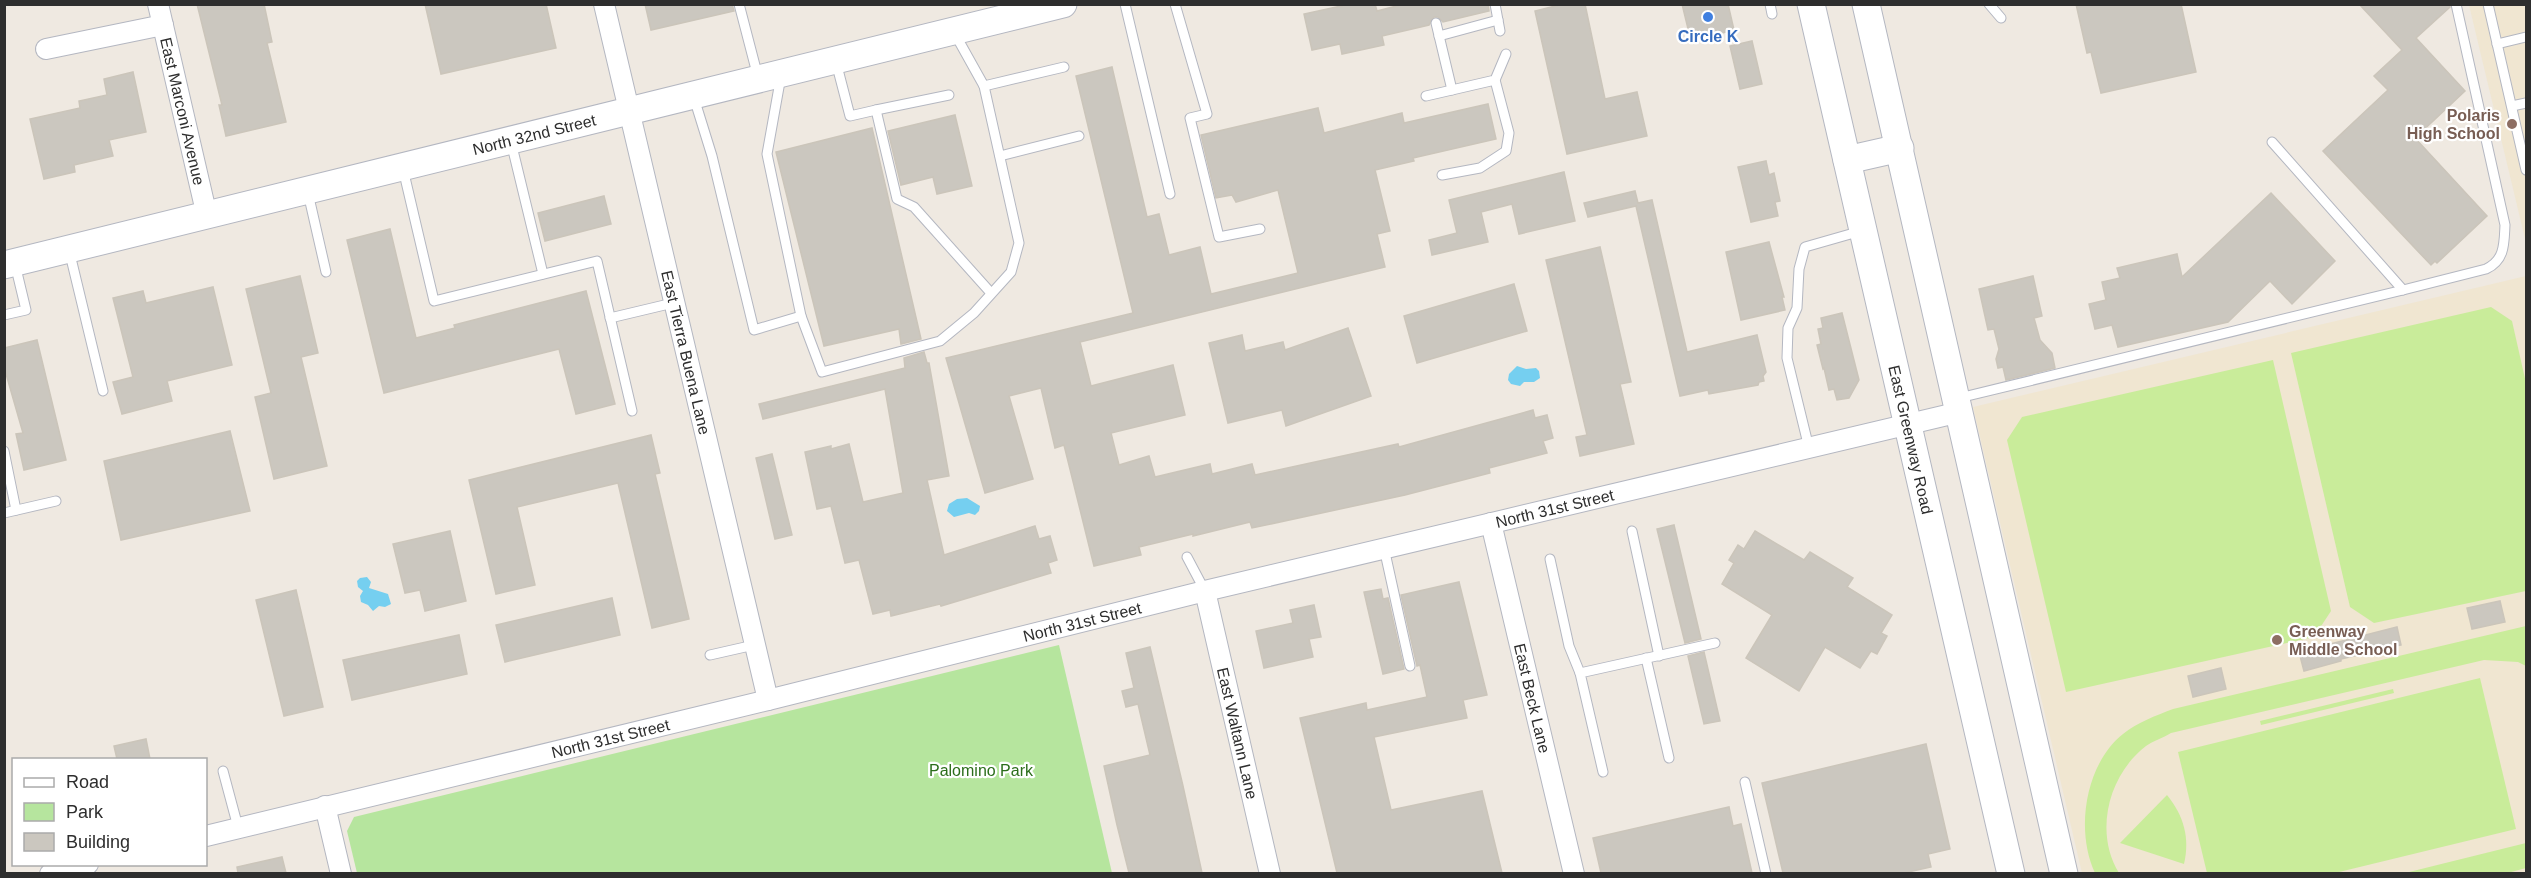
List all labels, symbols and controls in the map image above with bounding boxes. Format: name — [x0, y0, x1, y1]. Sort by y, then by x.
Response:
marker: Circle K — [1701, 10, 1715, 24]
place label: Circle K — [1678, 28, 1739, 45]
street label: East Marconi Avenue — [157, 36, 208, 187]
place label: Polaris High School — [2407, 107, 2500, 142]
street label: North 32nd Street — [471, 111, 598, 158]
marker: Polaris High School — [2505, 117, 2519, 131]
street label: East Tierra Buena Lane — [658, 269, 713, 436]
street label: East Greenway Road — [1885, 364, 1936, 516]
street label: North 31st Street — [1494, 486, 1616, 531]
street label: North 31st Street — [1021, 599, 1144, 645]
place label: Greenway Middle School — [2289, 623, 2397, 658]
marker: Greenway Middle School — [2270, 633, 2284, 647]
street label: East Beck Lane — [1511, 642, 1553, 755]
street label: East Waltann Lane — [1214, 666, 1261, 801]
street label: North 31st Street — [550, 716, 672, 761]
legend — [12, 758, 207, 866]
park label: Palomino Park — [929, 762, 1034, 779]
text: Road — [66, 772, 109, 792]
text: Park — [66, 802, 104, 822]
text: Building — [66, 832, 130, 852]

